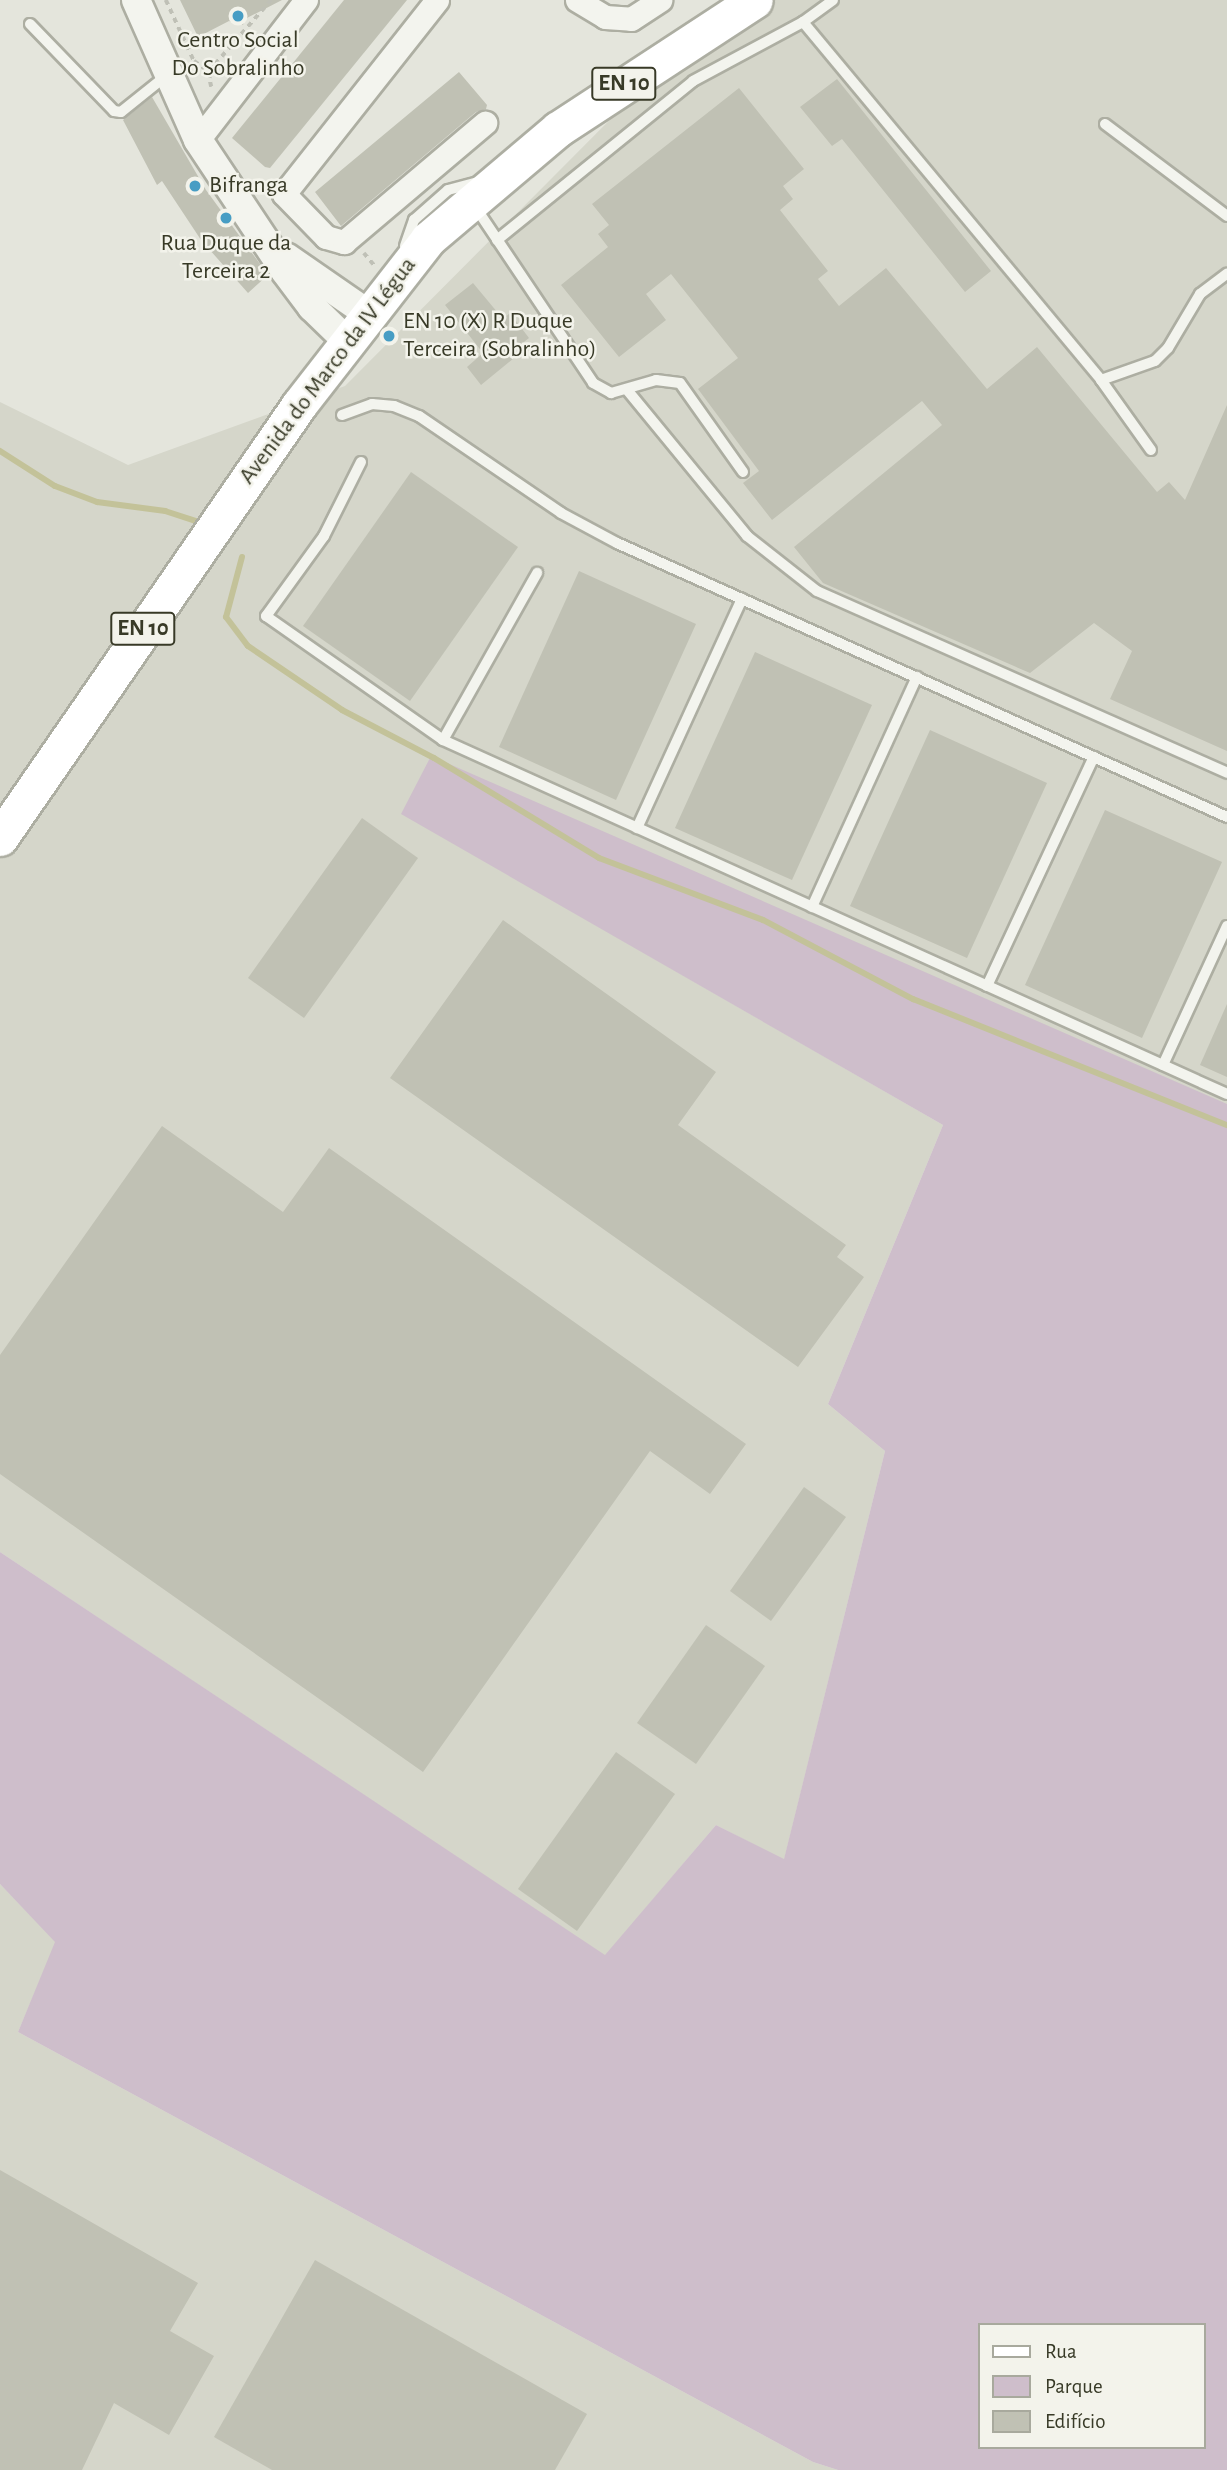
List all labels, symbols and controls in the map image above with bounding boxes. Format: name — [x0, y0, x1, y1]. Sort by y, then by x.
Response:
marker: Centro Social Do Sobralinho — [230, 8, 246, 24]
place label: Centro Social Do Sobralinho — [172, 27, 304, 83]
road number: EN 10 — [591, 64, 657, 104]
place label: Bifranga — [209, 172, 288, 200]
marker: Bifranga — [187, 178, 203, 194]
marker: Rua Duque da Terceira 2 — [218, 210, 234, 226]
place label: Rua Duque da Terceira 2 — [161, 230, 291, 286]
street label: Avenida do Marco da IV Légua — [233, 252, 423, 490]
place label: EN 10 (X) R Duque Terceira (Sobralinho) — [403, 308, 597, 364]
marker: EN 10 (X) R Duque Terceira (Sobralinho) — [381, 328, 397, 344]
road number: EN 10 — [110, 610, 176, 649]
legend — [978, 2323, 1206, 2449]
text: Rua — [1045, 2341, 1077, 2362]
text: Parque — [1045, 2376, 1103, 2397]
text: Edifício — [1045, 2411, 1105, 2432]

